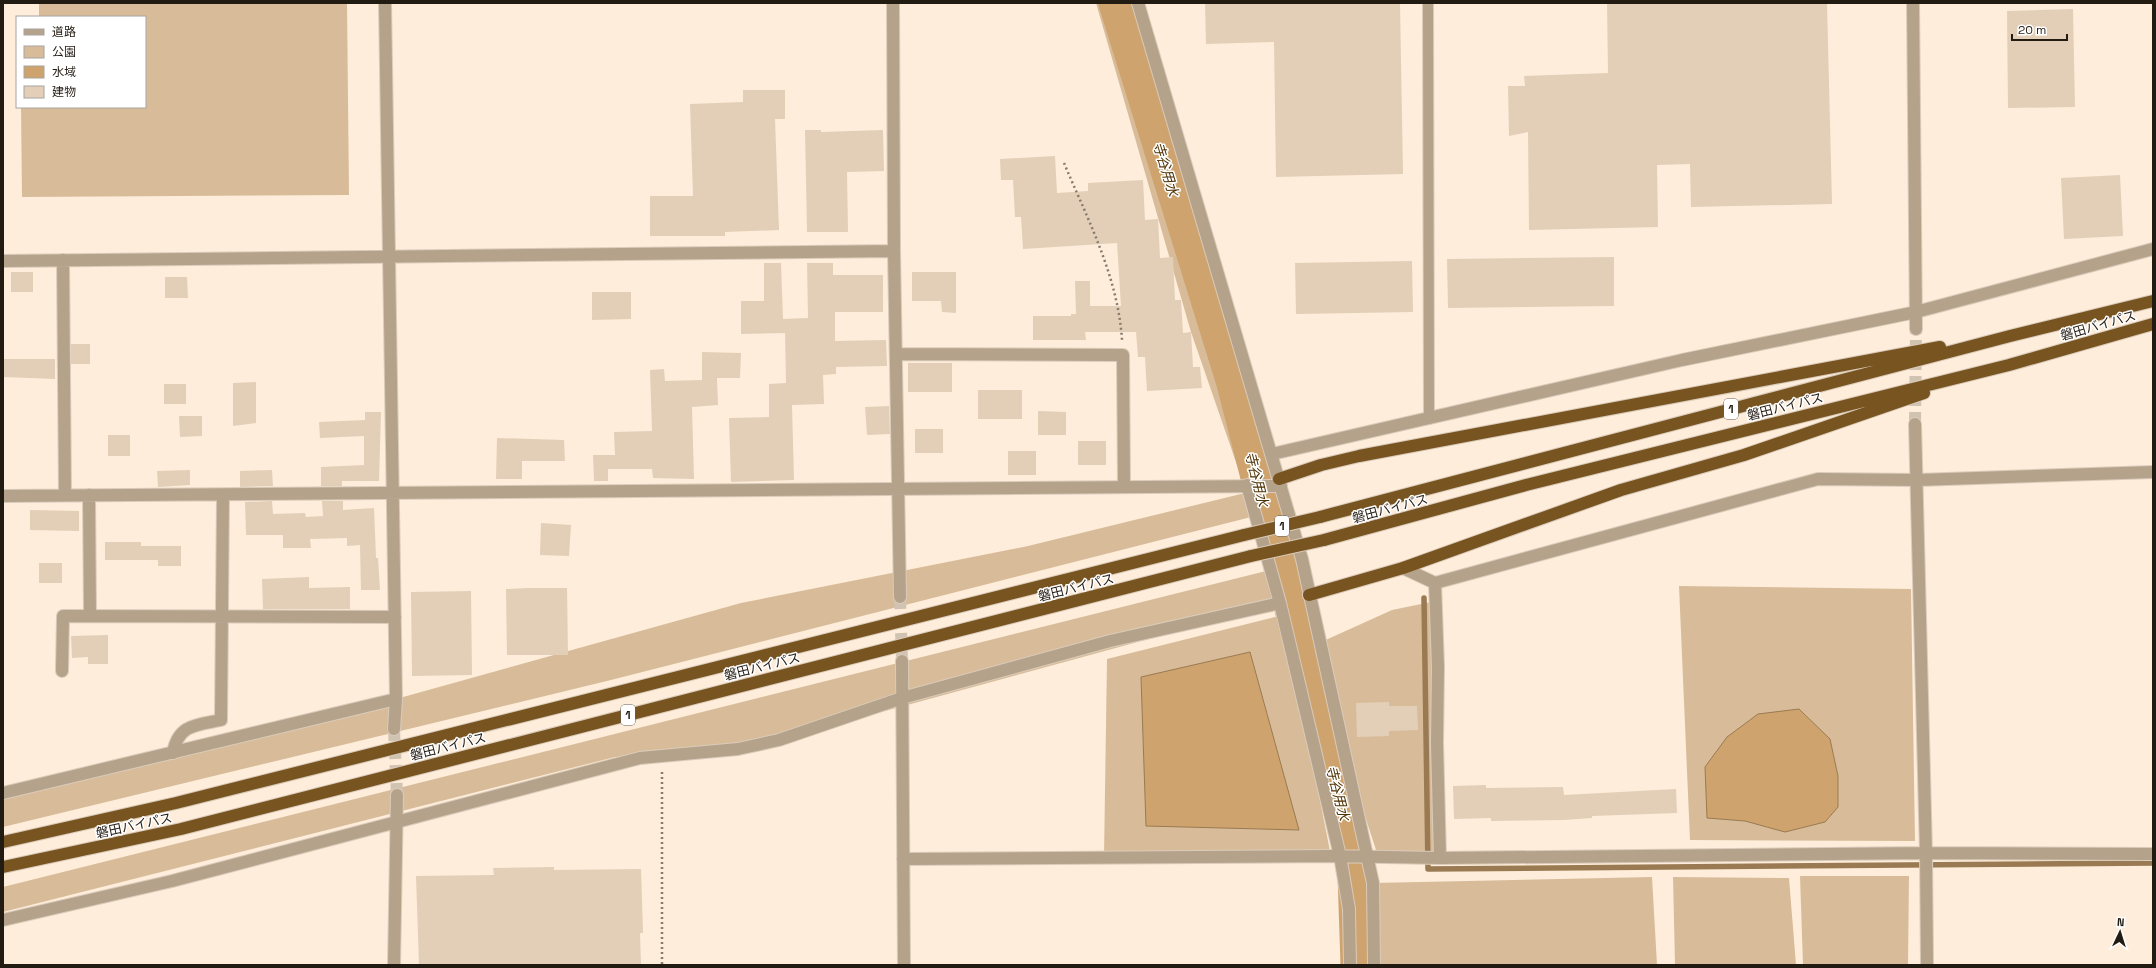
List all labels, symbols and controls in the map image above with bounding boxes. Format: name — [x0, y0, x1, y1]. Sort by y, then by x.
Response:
legend — [16, 16, 146, 108]
scale bar — [2012, 16, 2067, 42]
text: 20 m — [2018, 22, 2046, 38]
text: 道路 — [52, 24, 76, 40]
text: 公園 — [52, 44, 76, 60]
text: 水域 — [52, 64, 76, 80]
text: 建物 — [52, 84, 76, 100]
water label: 寺谷用水 — [1149, 140, 1183, 200]
street label: 磐田バイパス — [2058, 307, 2138, 344]
street label: 磐田バイパス — [1745, 389, 1825, 424]
road number: 1 — [1724, 399, 1738, 419]
water label: 寺谷用水 — [1241, 450, 1273, 510]
street label: 磐田バイパス — [1350, 490, 1430, 527]
road number: 1 — [1275, 516, 1289, 536]
street label: 磐田バイパス — [1036, 570, 1116, 605]
street label: 磐田バイパス — [722, 649, 802, 684]
road number: 1 — [621, 705, 635, 725]
street label: 磐田バイパス — [408, 729, 488, 764]
water label: 寺谷用水 — [1322, 764, 1354, 824]
street label: 磐田バイパス — [94, 809, 174, 842]
north arrow — [2100, 912, 2140, 952]
text: N — [2117, 915, 2125, 929]

